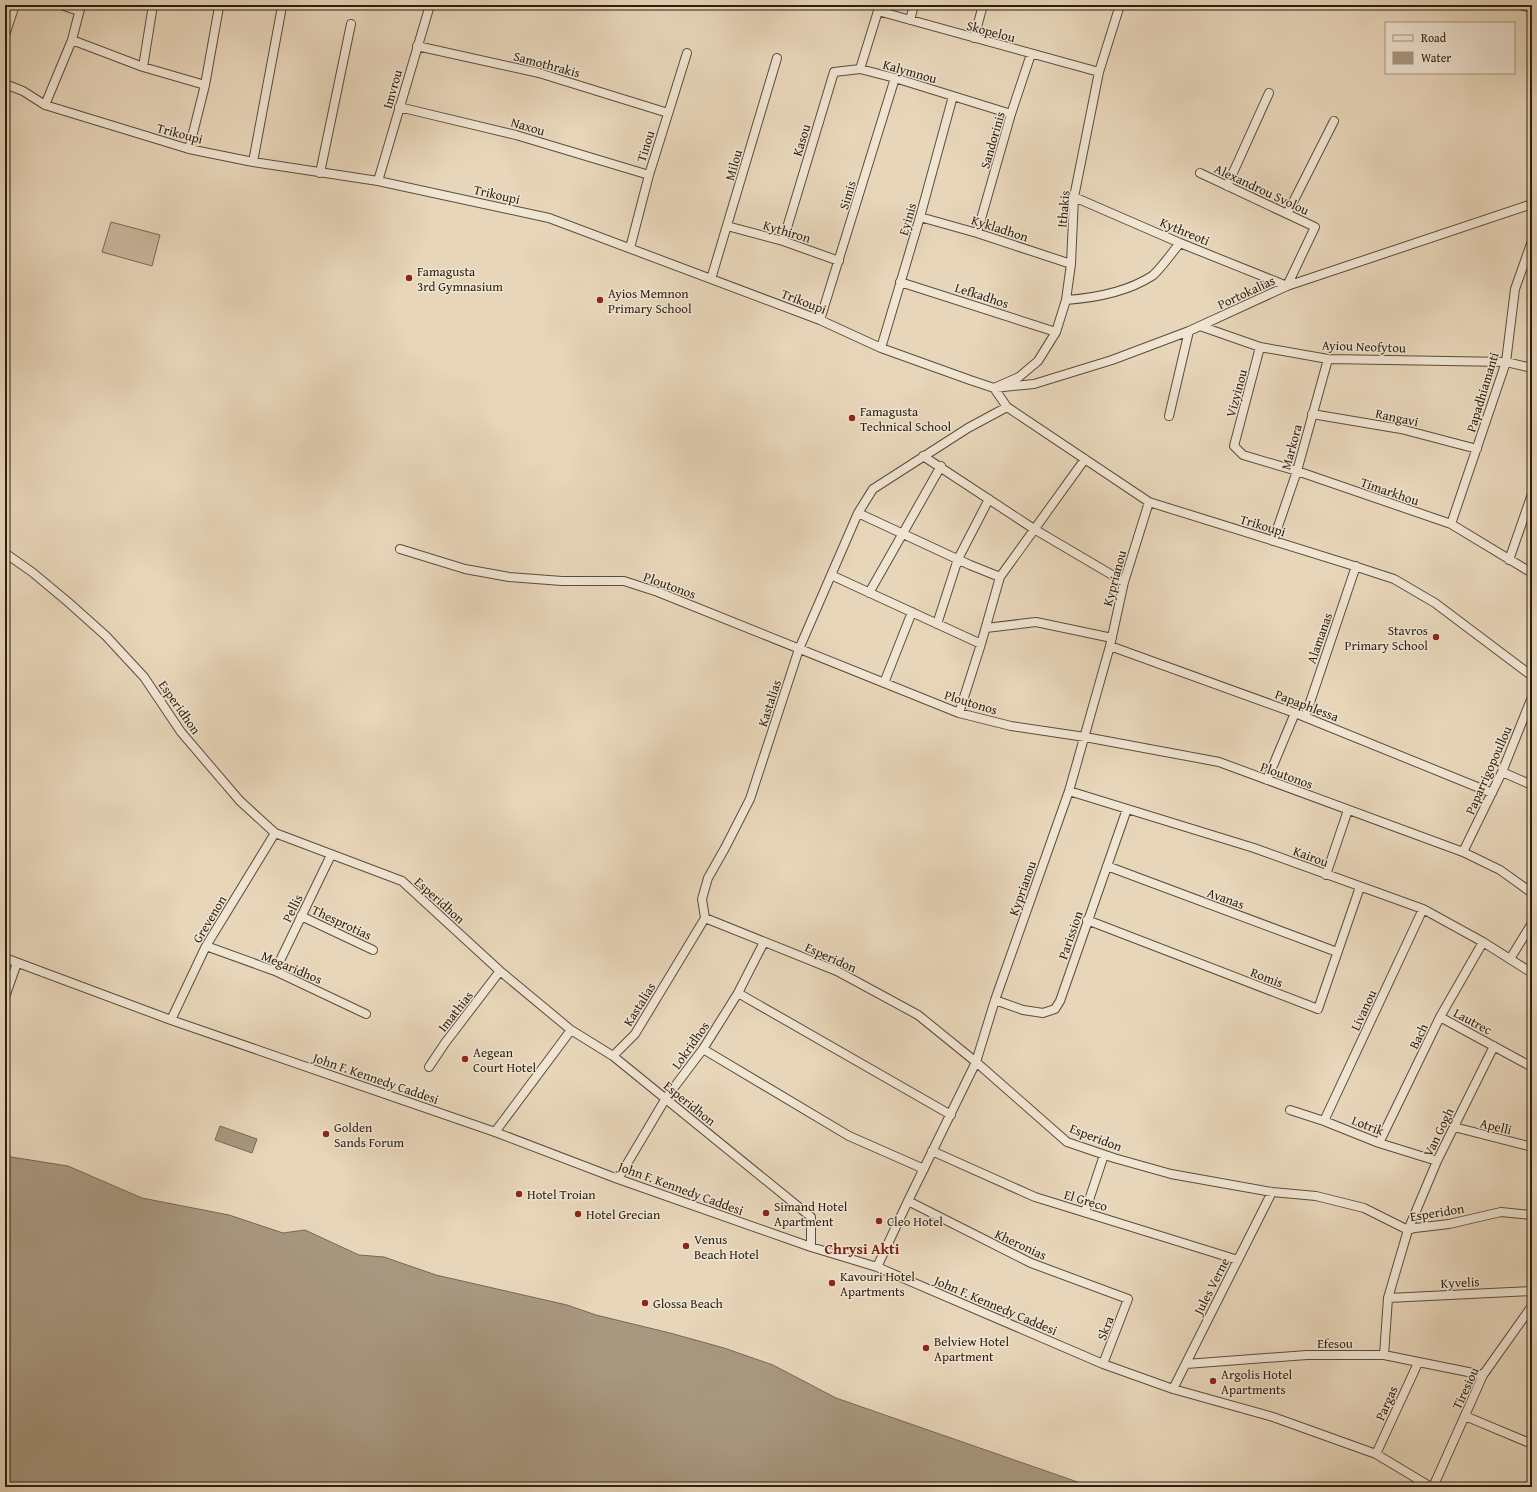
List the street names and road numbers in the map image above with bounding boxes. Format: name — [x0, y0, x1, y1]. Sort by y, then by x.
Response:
street label: Skopelou — [964, 16, 1017, 47]
street label: Samothrakis — [511, 46, 582, 83]
street label: Kalymnou — [881, 55, 939, 88]
street label: Imvrou — [378, 67, 407, 111]
street label: Sandorinis — [975, 109, 1010, 171]
street label: Naxou — [509, 113, 547, 140]
street label: Trikoupi — [155, 118, 205, 149]
street label: Kasou — [788, 122, 815, 159]
street label: Tinou — [632, 128, 659, 164]
street label: Milou — [720, 147, 747, 183]
street label: Alexandrou Svolou — [1211, 159, 1312, 220]
street label: Simis — [834, 178, 861, 212]
street label: Trikoupi — [472, 180, 522, 209]
street label: Ithakis — [1052, 190, 1075, 229]
street label: Eyinis — [894, 201, 921, 238]
street label: Kykladhon — [969, 210, 1031, 247]
street label: Kythreoti — [1157, 213, 1213, 251]
street label: Kythiron — [761, 215, 814, 248]
street label: Portokalias — [1214, 271, 1278, 314]
street label: Lefkadhos — [953, 278, 1011, 313]
street label: Trikoupi — [778, 284, 829, 319]
street label: Ayiou Neofytou — [1322, 336, 1406, 357]
street label: Papadhiamanti — [1461, 350, 1504, 434]
street label: Vizyinou — [1221, 367, 1252, 419]
street label: Rangavi — [1374, 404, 1420, 431]
street label: Markora — [1276, 421, 1307, 472]
street label: Timarkhou — [1358, 473, 1422, 510]
street label: Trikoupi — [1238, 510, 1288, 542]
street label: Kyprianou — [1098, 548, 1131, 608]
street label: Ploutonos — [641, 567, 699, 604]
street label: Alamanas — [1302, 610, 1337, 666]
street label: Esperidhon — [154, 676, 206, 739]
street label: Kastalias — [753, 677, 786, 729]
street label: Ploutonos — [942, 685, 1000, 720]
street label: Papaphlessa — [1272, 685, 1342, 727]
street label: Paparrigopoullou — [1460, 723, 1517, 818]
street label: Ploutonos — [1258, 757, 1316, 794]
street label: Kairou — [1291, 841, 1331, 872]
street label: Kyprianou — [1004, 858, 1041, 918]
street label: Esperidhon — [410, 873, 470, 929]
street label: Avanas — [1205, 883, 1247, 914]
street label: Grevenon — [188, 891, 231, 947]
street label: Pellis — [278, 891, 307, 926]
street label: Thesprotias — [309, 900, 375, 945]
street label: Parission — [1053, 908, 1088, 962]
street label: Esperidon — [802, 938, 860, 978]
street label: Megaridhos — [258, 946, 325, 989]
street label: Romis — [1248, 963, 1286, 992]
street label: Kastalias — [619, 979, 660, 1030]
street label: Imathias — [433, 987, 478, 1036]
street label: Livanou — [1346, 987, 1381, 1034]
street label: Lautrec — [1450, 1003, 1496, 1040]
street label: Lokridhos — [667, 1017, 714, 1073]
street label: Bach — [1404, 1020, 1433, 1052]
street label: John F. Kennedy Caddesi — [308, 1047, 442, 1109]
street label: Esperidhon — [660, 1076, 720, 1131]
street label: Van Gogh — [1418, 1104, 1459, 1160]
street label: Lotrik — [1349, 1111, 1387, 1140]
street label: Apelli — [1478, 1113, 1514, 1140]
street label: Esperidon — [1067, 1119, 1125, 1156]
street label: John F. Kennedy Caddesi — [614, 1156, 746, 1220]
street label: El Greco — [1062, 1185, 1110, 1216]
street label: Esperidon — [1409, 1199, 1466, 1226]
street label: Kheronias — [992, 1224, 1050, 1265]
street label: Jules Verne — [1188, 1255, 1234, 1320]
street label: John F. Kennedy Caddesi — [929, 1270, 1061, 1340]
street label: Kyvelis — [1440, 1272, 1480, 1293]
street label: Skra — [1092, 1313, 1119, 1343]
street label: Efesou — [1317, 1334, 1353, 1353]
street label: Tiresiou — [1447, 1364, 1484, 1412]
street label: Pargas — [1370, 1383, 1403, 1424]

